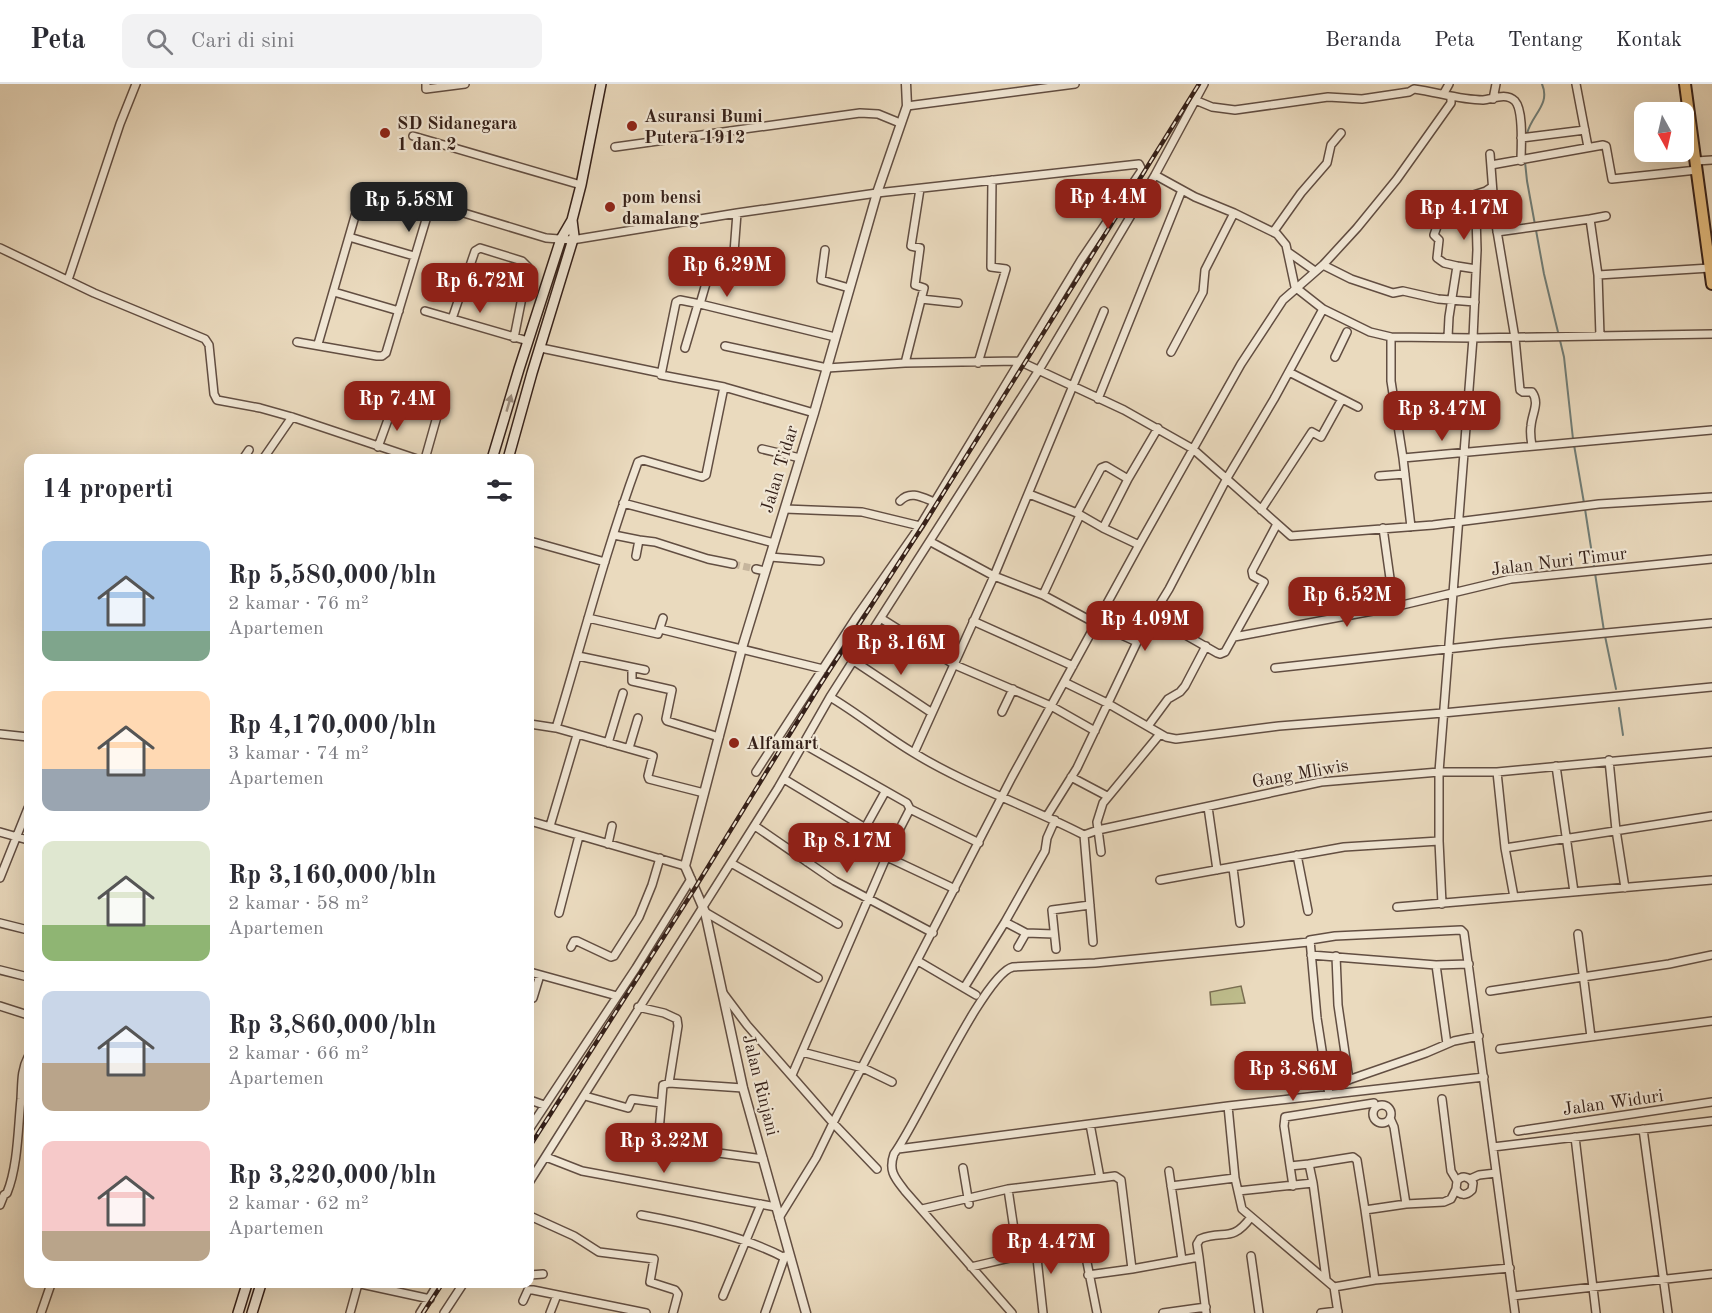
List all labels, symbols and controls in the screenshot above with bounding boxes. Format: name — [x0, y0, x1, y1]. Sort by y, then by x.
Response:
search box — [122, 14, 542, 68]
icon: search — [143, 25, 176, 58]
text: Peta — [30, 27, 86, 55]
text: Cari di sini — [191, 30, 294, 52]
text: Beranda — [1325, 30, 1401, 51]
text: Peta — [1434, 30, 1475, 51]
text: Tentang — [1508, 30, 1583, 51]
text: Kontak — [1616, 30, 1682, 51]
north arrow — [1634, 102, 1694, 162]
map controls — [1634, 102, 1694, 162]
place label: Asuransi Bumi Putera 1912 — [644, 108, 763, 147]
place label: SD Sidanegara 1 dan 2 — [397, 115, 517, 154]
marker: Asuransi Bumi Putera 1912 — [625, 119, 639, 133]
marker: SD Sidanegara 1 dan 2 — [378, 126, 392, 140]
pin: Rp 4.4M — [1053, 179, 1163, 230]
pin: Rp 5.58M — [347, 182, 471, 233]
text: Rp 4.4M — [1069, 188, 1147, 208]
place label: pom bensi damalang — [622, 189, 701, 228]
pin: Rp 4.17M — [1402, 190, 1526, 241]
text: Rp 5.58M — [364, 191, 454, 211]
text: Rp 4.17M — [1419, 199, 1509, 219]
marker: pom bensi damalang — [603, 200, 617, 214]
pin: Rp 6.29M — [665, 247, 789, 298]
text: Rp 6.29M — [682, 256, 772, 276]
pin: Rp 6.72M — [418, 263, 542, 314]
text: Rp 6.72M — [435, 272, 525, 292]
pin: Rp 7.4M — [342, 381, 452, 432]
text: Rp 7.4M — [358, 390, 436, 410]
pin: Rp 3.47M — [1380, 391, 1504, 442]
one-way arrow — [505, 394, 514, 412]
text: Rp 3.47M — [1397, 400, 1487, 420]
street label: Jalan Tidar — [758, 423, 802, 515]
icon: filters — [483, 474, 516, 507]
text: 14 properti — [42, 477, 173, 503]
street label: Jalan Nuri Timur — [1490, 545, 1629, 579]
text: Rp 5,580,000/bln — [228, 563, 436, 589]
icon: home — [90, 565, 162, 637]
pin: Rp 6.52M — [1285, 577, 1409, 628]
text: Rp 6.52M — [1302, 586, 1392, 606]
text: 2 kamar · 76 m² — [228, 594, 369, 614]
pin: Rp 4.09M — [1083, 601, 1207, 652]
text: Rp 4.09M — [1100, 610, 1190, 630]
text: Apartemen — [228, 619, 324, 639]
pin: Rp 3.16M — [839, 625, 963, 676]
text: Rp 3.16M — [856, 634, 946, 654]
text: Rp 4,170,000/bln — [228, 713, 436, 739]
icon: home — [90, 715, 162, 787]
place label: Alfamart — [746, 735, 819, 753]
marker: Alfamart — [727, 736, 741, 750]
text: 3 kamar · 74 m² — [228, 744, 369, 764]
street label: Gang Mliwis — [1250, 757, 1350, 791]
text: Apartemen — [228, 769, 324, 789]
pin: Rp 8.17M — [785, 823, 909, 874]
text: Rp 8.17M — [802, 832, 892, 852]
text: Rp 3,160,000/bln — [228, 863, 436, 889]
icon: home — [90, 865, 162, 937]
text: 2 kamar · 58 m² — [228, 894, 369, 914]
text: Apartemen — [228, 919, 324, 939]
text: Rp 3,860,000/bln — [228, 1013, 436, 1039]
icon: home — [90, 1015, 162, 1087]
street label: Jalan Rinjani — [739, 1033, 781, 1138]
text: 2 kamar · 66 m² — [228, 1044, 369, 1064]
pin: Rp 3.86M — [1231, 1051, 1355, 1102]
text: Rp 3.86M — [1248, 1060, 1338, 1080]
text: Apartemen — [228, 1069, 324, 1089]
street label: Jalan Widuri — [1562, 1087, 1665, 1119]
pin: Rp 3.22M — [602, 1123, 726, 1174]
text: Rp 3.22M — [619, 1132, 709, 1152]
text: Rp 3,220,000/bln — [228, 1163, 436, 1189]
icon: home — [90, 1165, 162, 1237]
text: 2 kamar · 62 m² — [228, 1194, 369, 1214]
text: Apartemen — [228, 1219, 324, 1239]
pin: Rp 4.47M — [989, 1224, 1113, 1275]
text: Rp 4.47M — [1006, 1233, 1096, 1253]

